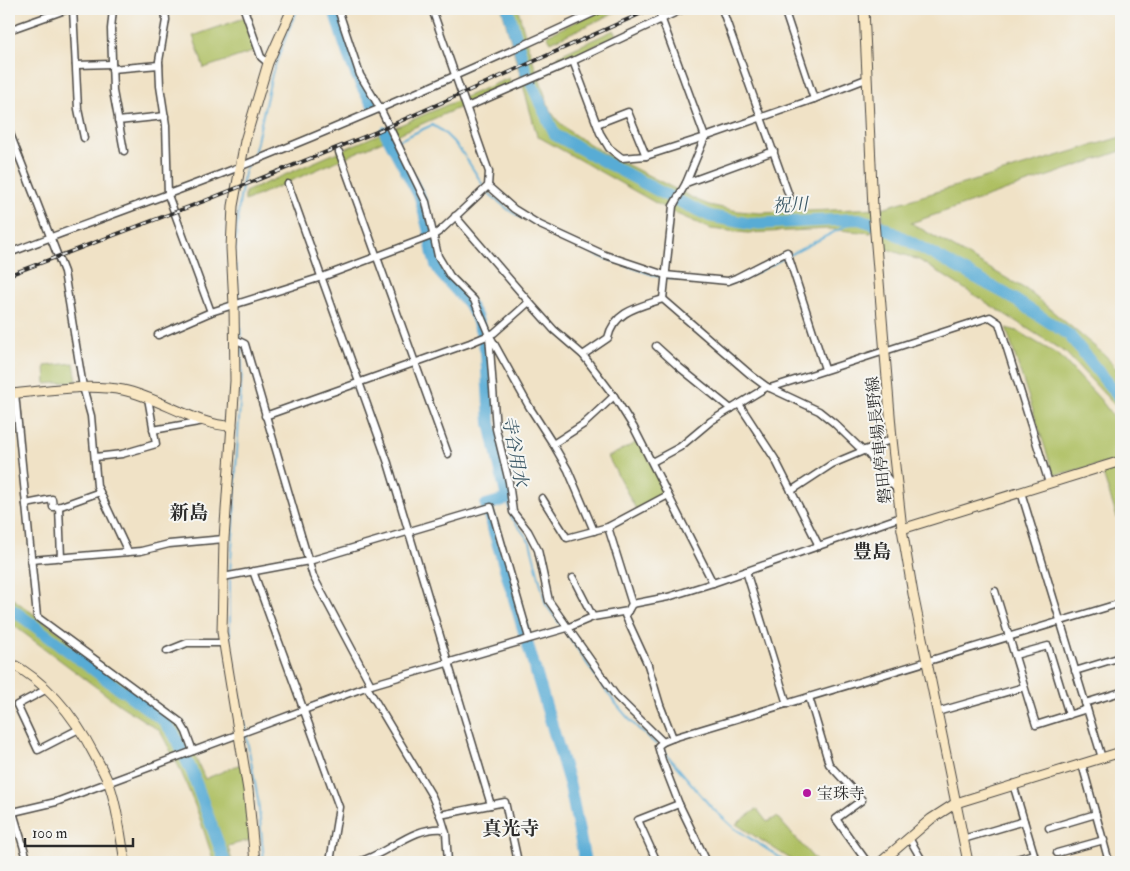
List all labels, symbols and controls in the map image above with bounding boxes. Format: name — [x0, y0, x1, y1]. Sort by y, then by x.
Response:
water label: 祝川 — [771, 193, 811, 218]
street label: 磐田停車場長野線 — [862, 375, 896, 505]
water label: 寺谷用水 — [496, 414, 533, 491]
district label: 新島 — [170, 501, 208, 525]
district label: 豊島 — [853, 540, 891, 564]
place label: 宝珠寺 — [817, 784, 865, 804]
marker: 宝珠寺 — [801, 787, 813, 799]
scale bar — [25, 816, 132, 848]
district label: 真光寺 — [482, 817, 540, 841]
text: 100 m — [32, 824, 68, 843]

